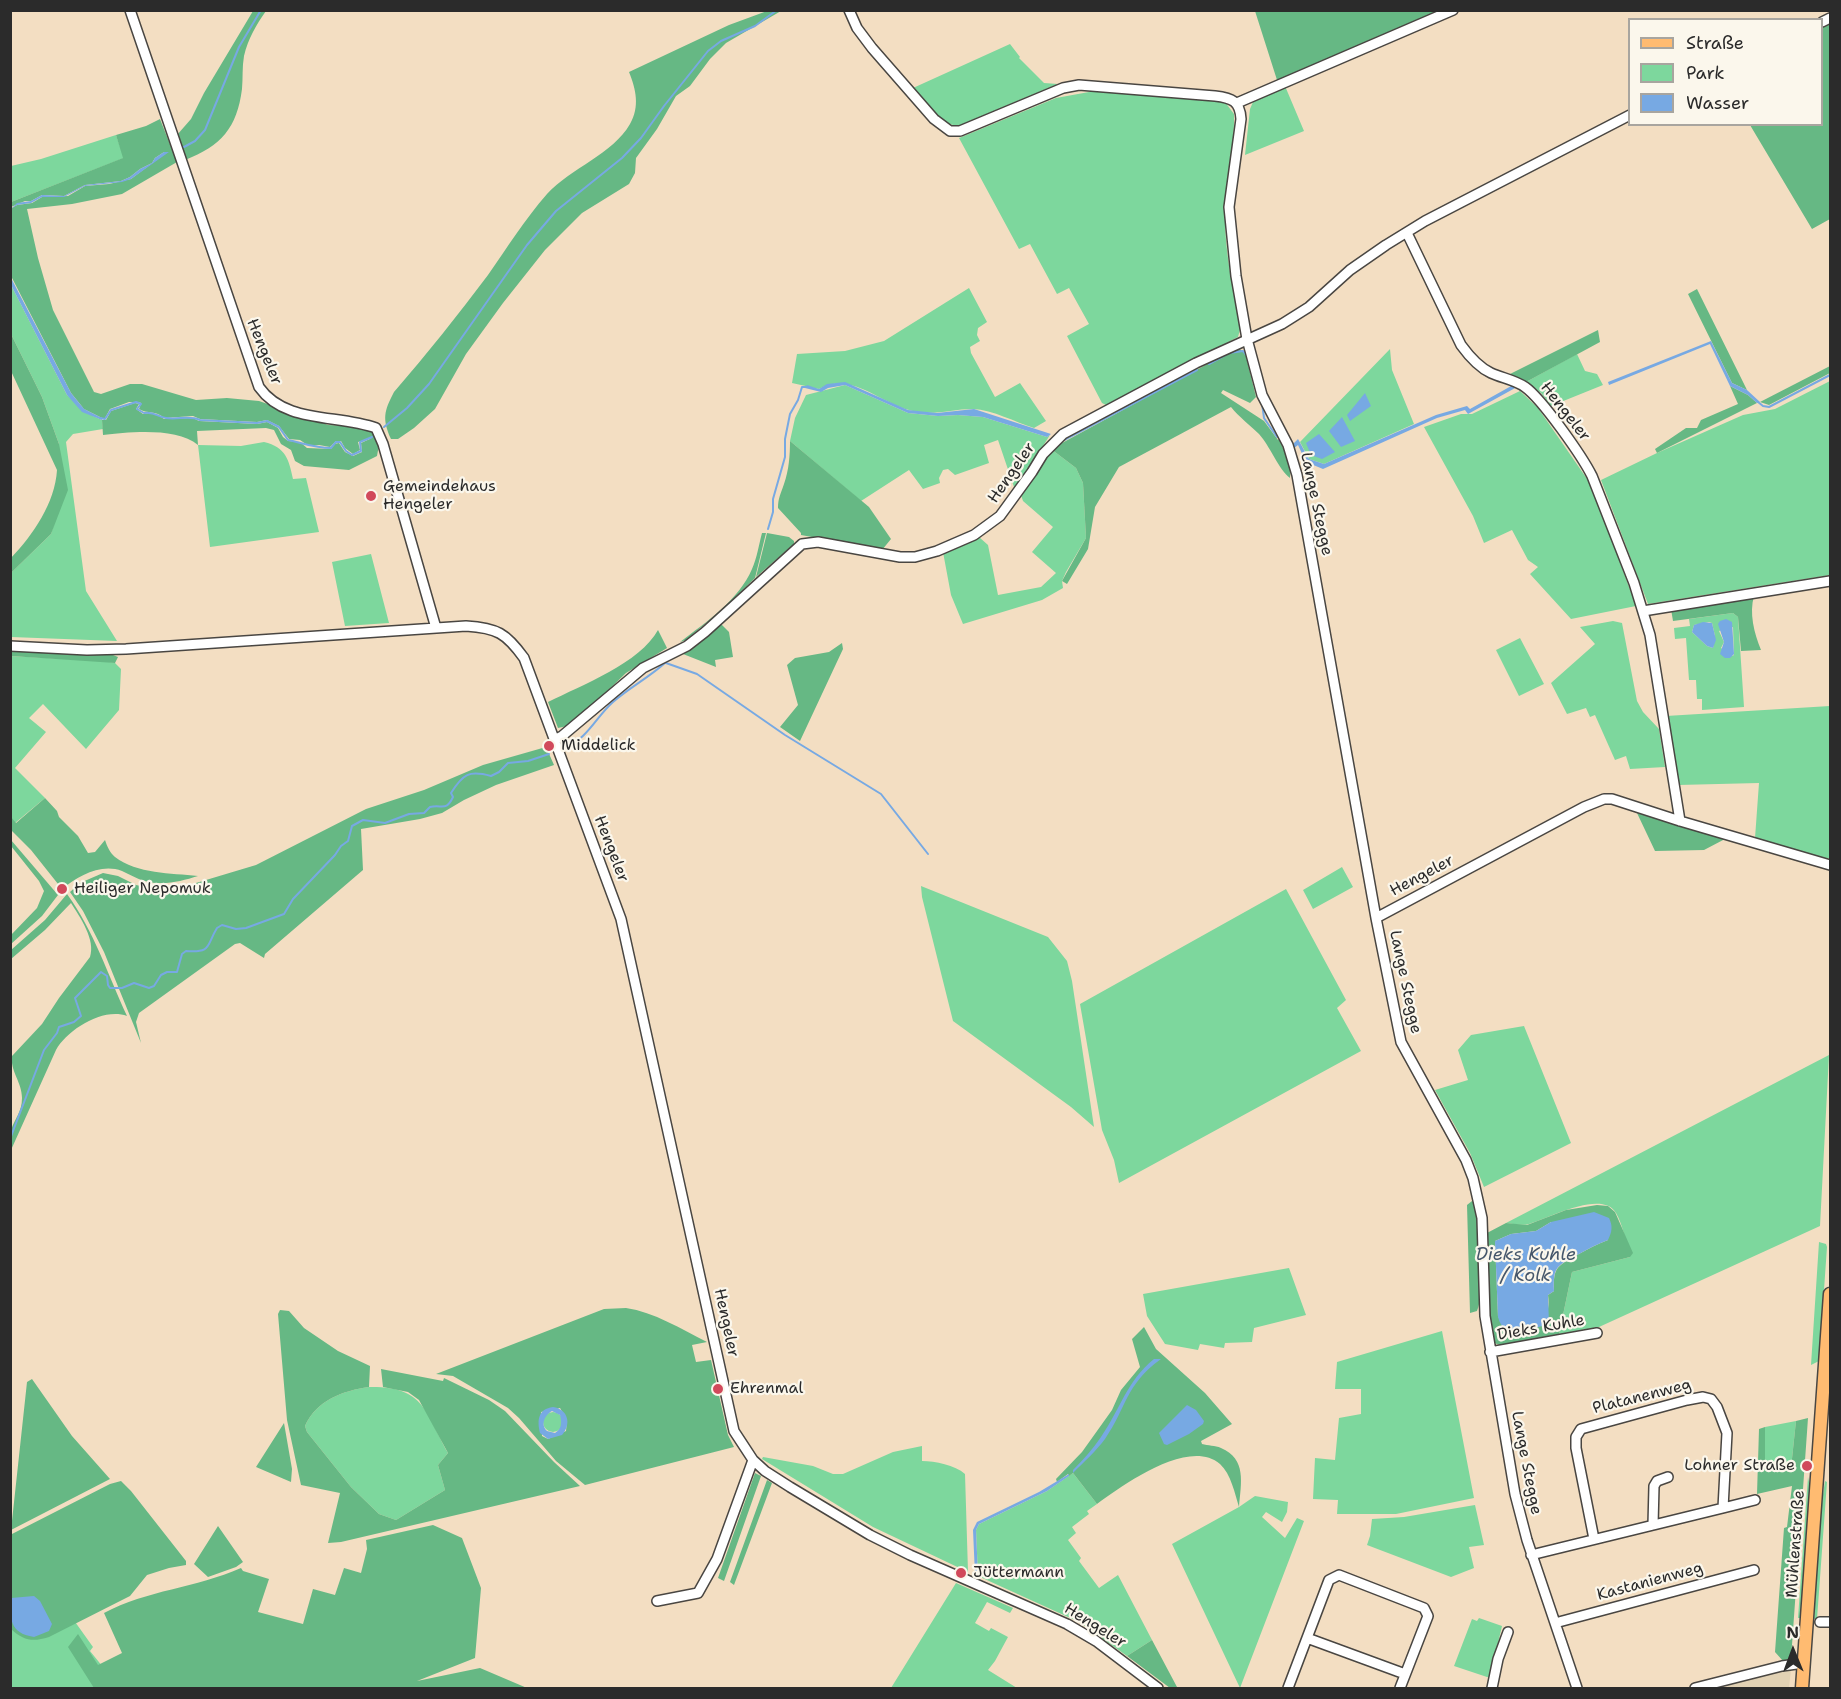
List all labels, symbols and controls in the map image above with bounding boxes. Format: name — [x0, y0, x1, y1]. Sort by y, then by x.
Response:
legend — [1628, 18, 1823, 126]
text: Straße — [1686, 31, 1744, 55]
text: Park — [1686, 61, 1725, 85]
text: Wasser — [1686, 91, 1749, 115]
street label: Hengeler — [242, 316, 286, 388]
street label: Hengeler — [1536, 379, 1594, 445]
street label: Hengeler — [984, 439, 1040, 507]
street label: Lange Stegge — [1296, 451, 1336, 557]
place label: Gemeindehaus Hengeler — [383, 477, 496, 515]
marker: Gemeindehaus Hengeler — [364, 489, 378, 503]
place label: Middelick — [561, 736, 636, 756]
marker: Middelick — [542, 739, 556, 753]
street label: Hengeler — [590, 813, 632, 885]
street label: Hengeler — [1387, 851, 1457, 901]
place label: Heiliger Nepomuk — [74, 879, 211, 899]
marker: Heiliger Nepomuk — [55, 882, 69, 896]
street label: Lange Stegge — [1385, 929, 1425, 1035]
water label: Dieks Kuhle / Kolk — [1476, 1244, 1576, 1286]
street label: Hengeler — [709, 1287, 743, 1359]
street label: Dieks Kuhle — [1496, 1311, 1586, 1345]
street label: Platanenweg — [1591, 1375, 1693, 1419]
place label: Ehrenmal — [730, 1379, 803, 1399]
marker: Ehrenmal — [711, 1382, 725, 1396]
street label: Lange Stegge — [1507, 1410, 1545, 1516]
place label: Lohner Straße — [1684, 1456, 1795, 1476]
marker: Lohner Straße — [1800, 1459, 1814, 1473]
street label: Mühlenstraße — [1783, 1489, 1809, 1599]
street label: Kastanienweg — [1595, 1559, 1705, 1605]
place label: Jüttermann — [973, 1563, 1064, 1583]
marker: Jüttermann — [954, 1566, 968, 1580]
street label: Hengeler — [1060, 1599, 1130, 1653]
north arrow — [1763, 1621, 1823, 1681]
text: N — [1786, 1622, 1799, 1643]

